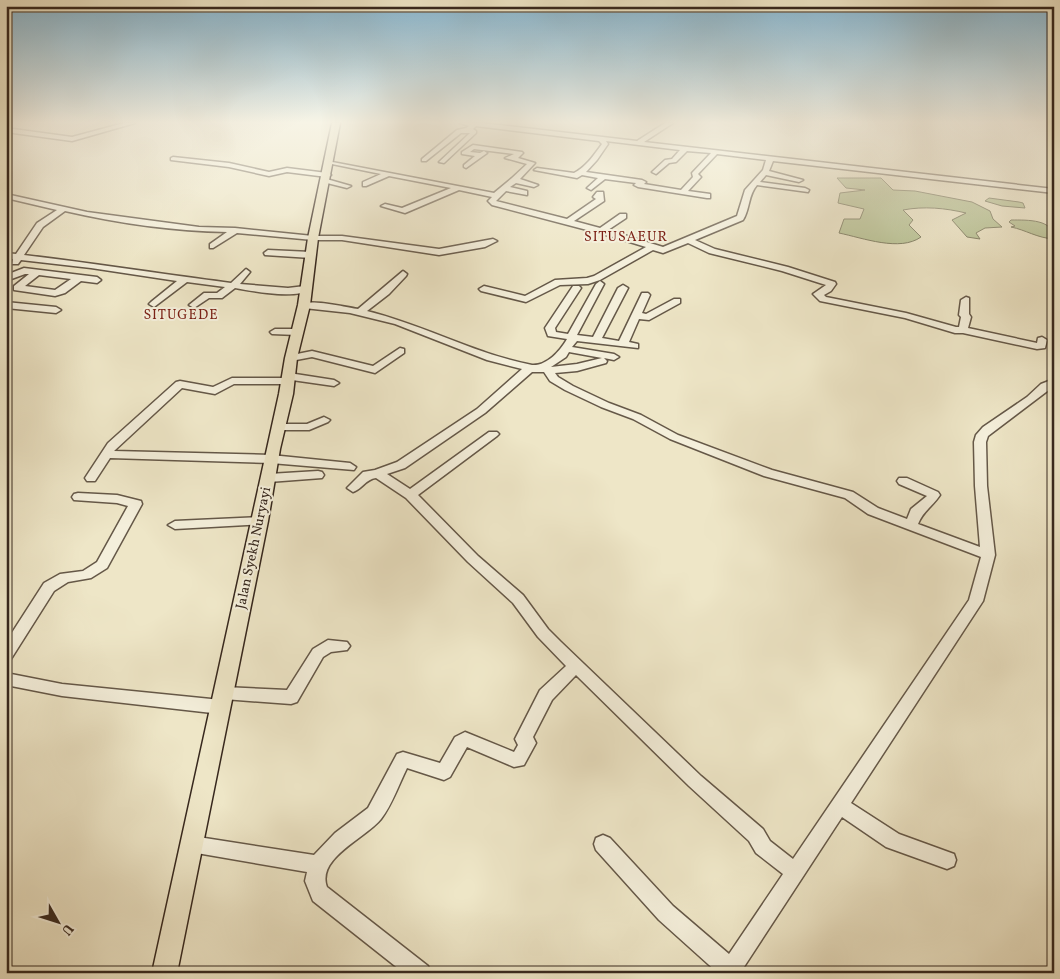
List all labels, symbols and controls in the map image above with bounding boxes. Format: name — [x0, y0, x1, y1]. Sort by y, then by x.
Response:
district label: SITUSAEUR — [584, 228, 668, 247]
district label: SITUGEDE — [143, 306, 219, 325]
street label: Jalan Syekh Nuryayi — [232, 485, 276, 611]
north arrow — [32, 896, 82, 946]
text: U — [56, 920, 77, 939]

